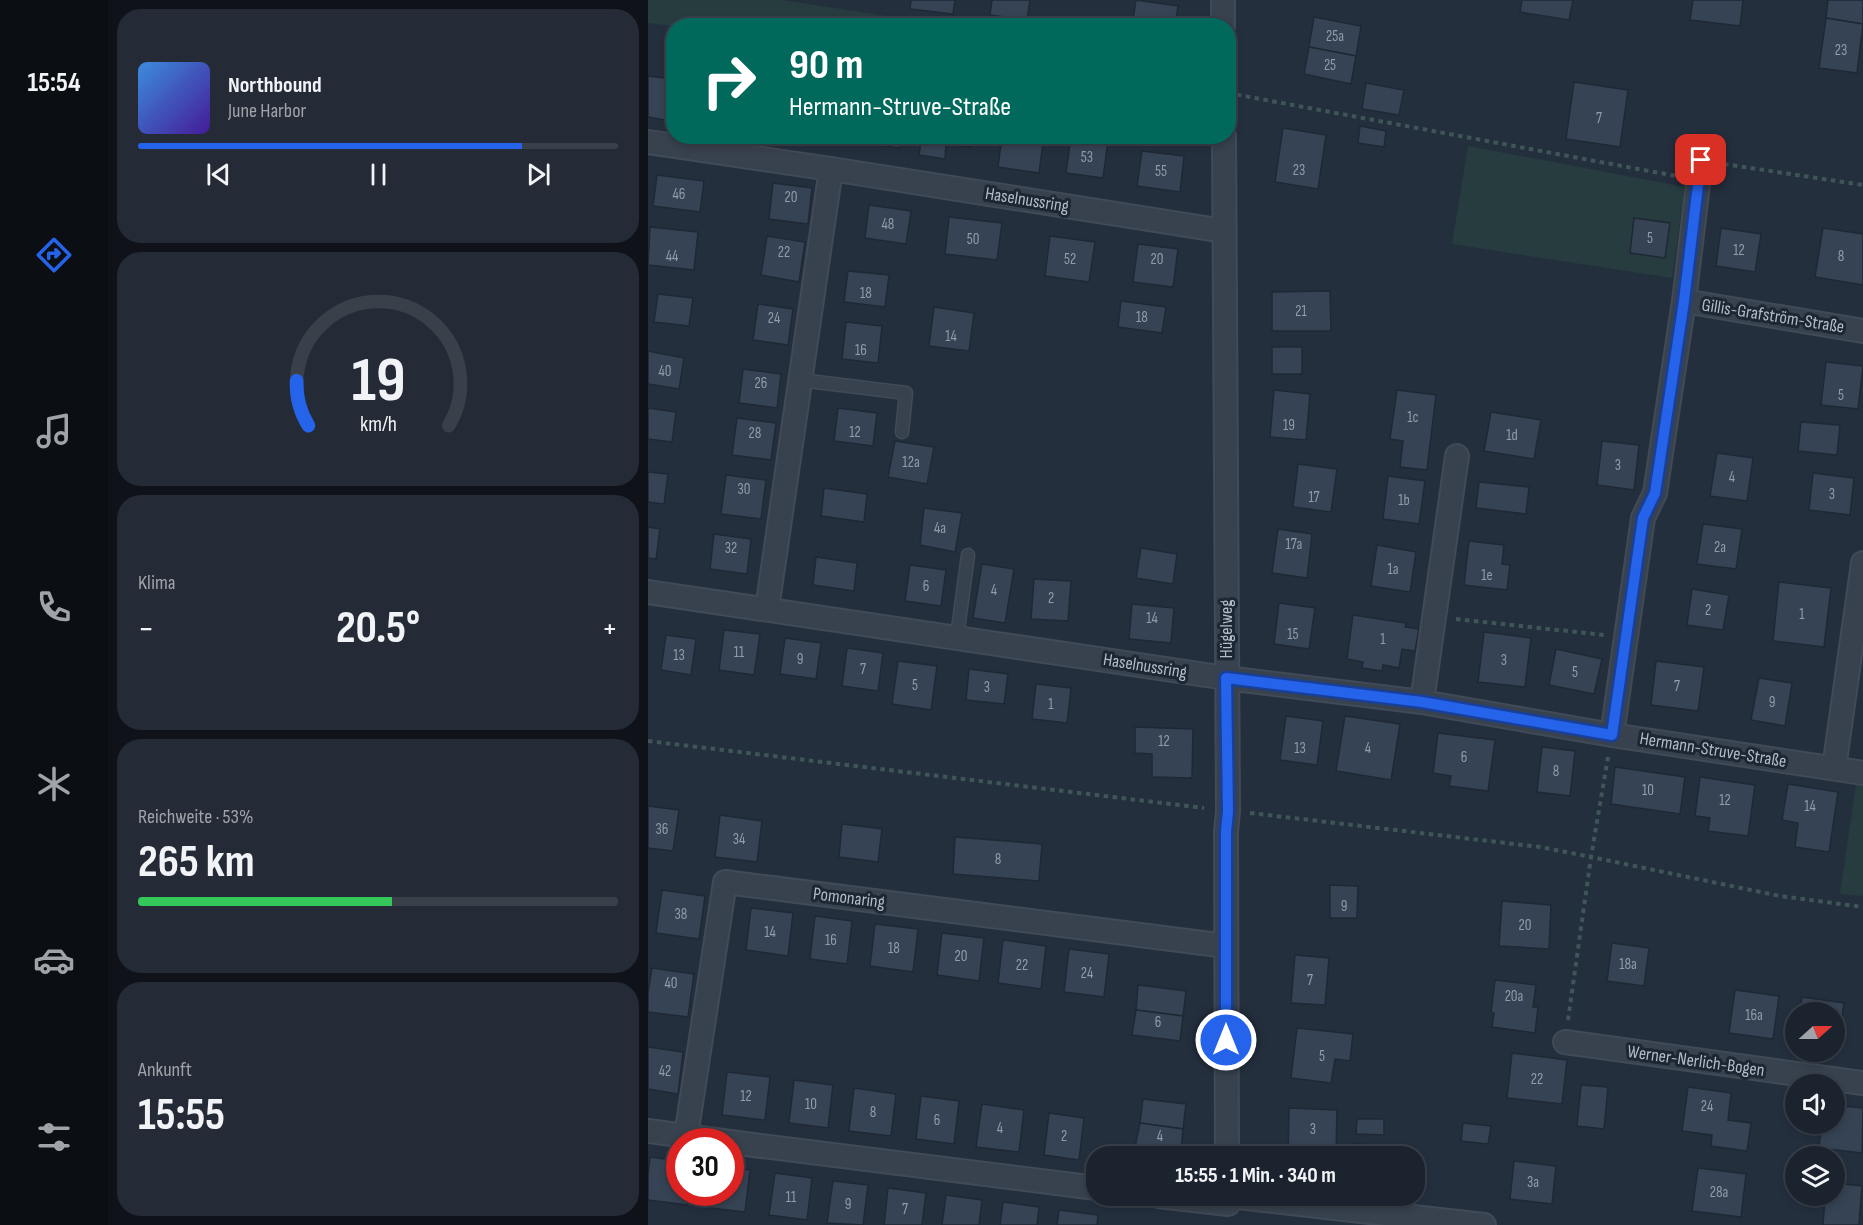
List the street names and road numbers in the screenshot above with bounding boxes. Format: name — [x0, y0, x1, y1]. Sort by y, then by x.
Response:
street label: Haselnussring — [984, 183, 1070, 217]
street label: Gillis-Grafström-Straße — [1700, 294, 1846, 338]
street label: Hügelweg — [1216, 600, 1237, 658]
street label: Haselnussring — [1102, 649, 1188, 683]
street label: Hermann-Struve-Straße — [1638, 728, 1788, 772]
street label: Pomonaring — [812, 883, 886, 913]
street label: Werner-Nerlich-Bogen — [1626, 1041, 1766, 1081]

